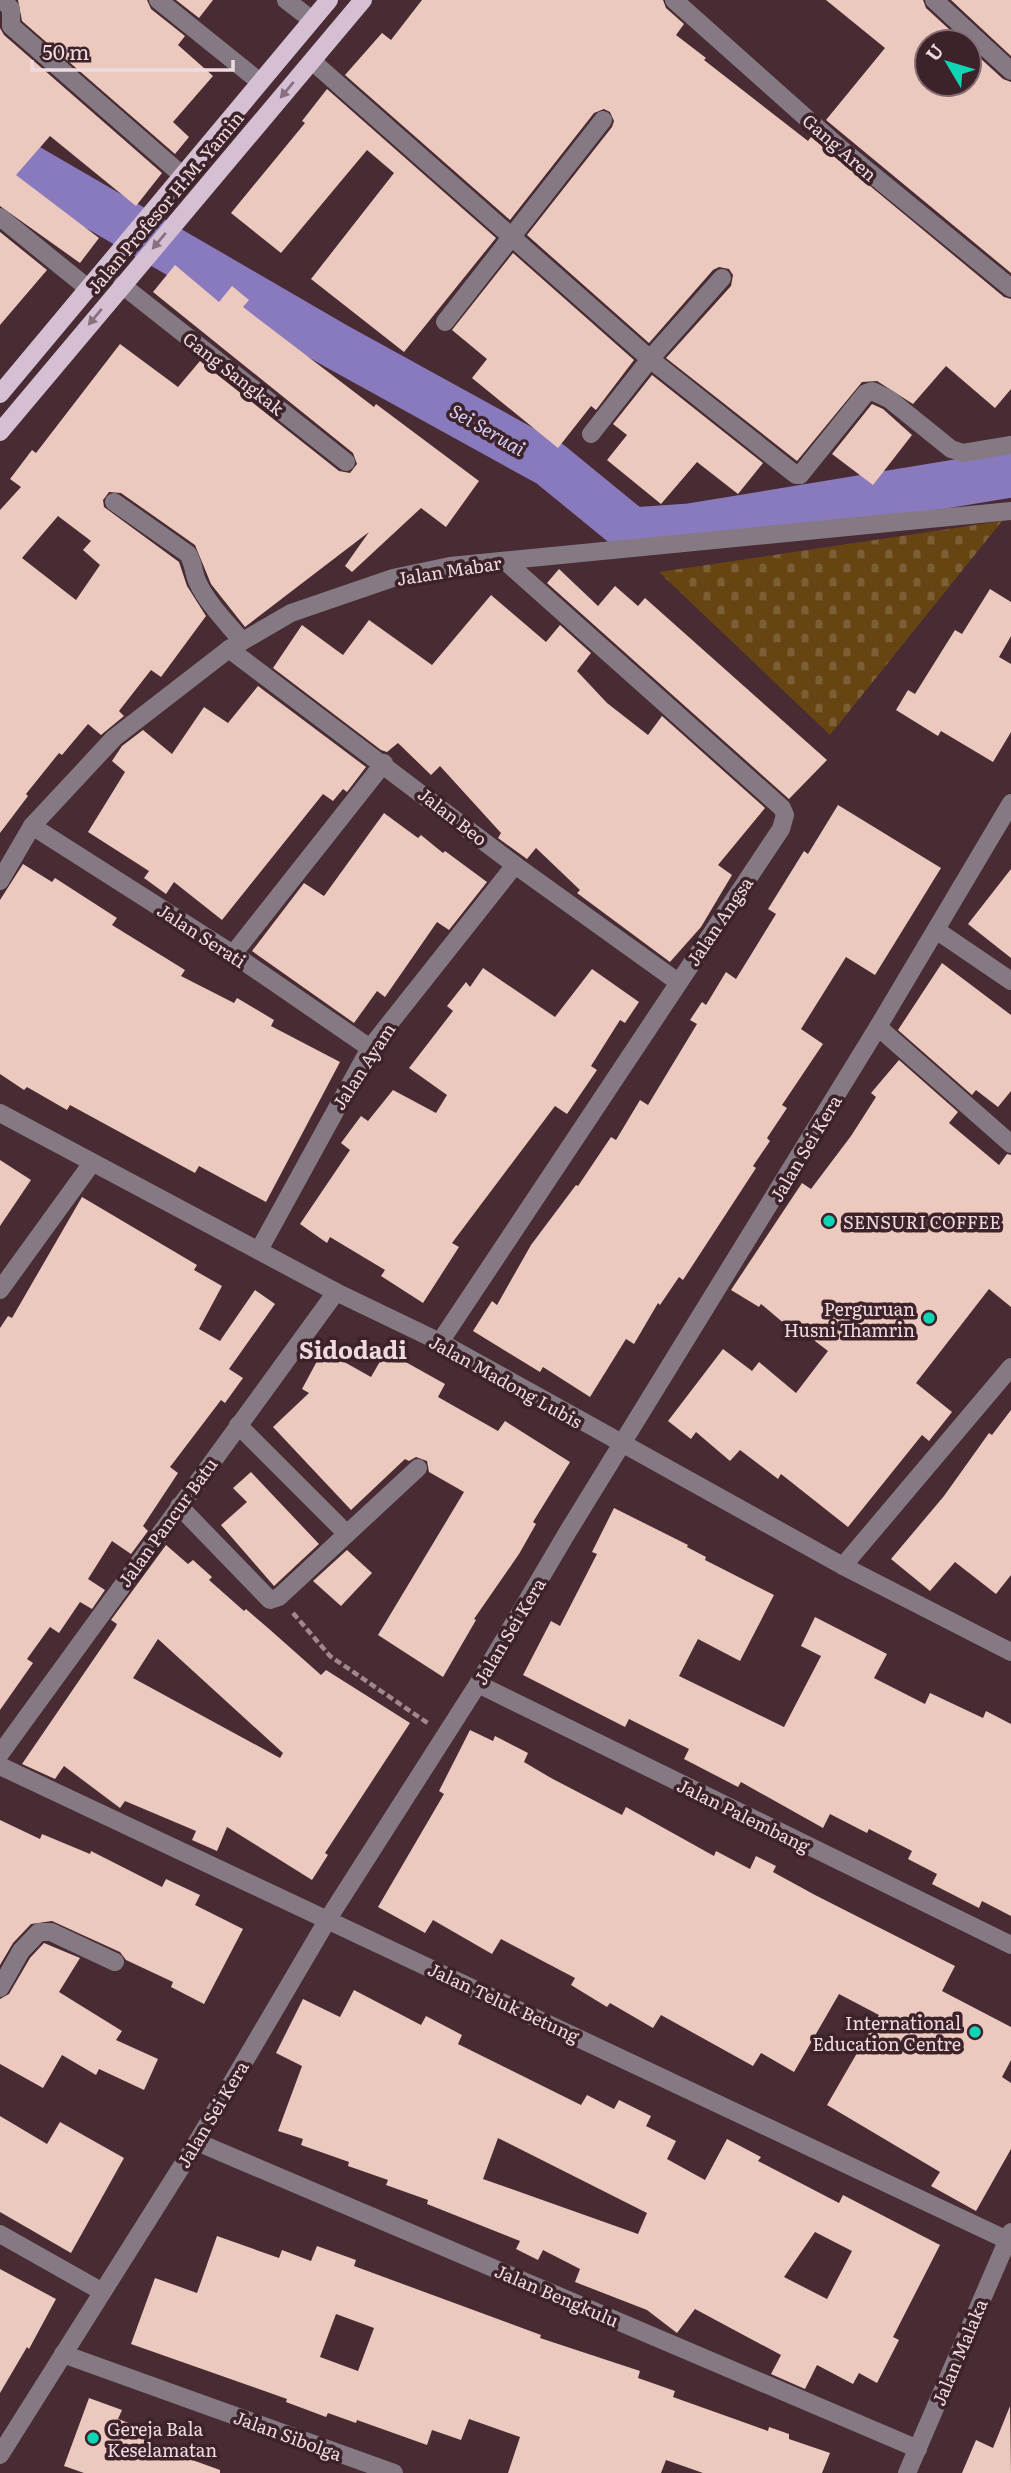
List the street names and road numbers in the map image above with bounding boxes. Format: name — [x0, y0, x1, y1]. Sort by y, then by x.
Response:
street label: Jalan Profesor H.M. Yamin — [80, 105, 250, 299]
street label: Gang Aren — [797, 107, 883, 187]
street label: Gang Sangkak — [178, 325, 291, 422]
street label: Jalan Mabar — [395, 548, 504, 592]
street label: Jalan Beo — [412, 780, 494, 852]
street label: Jalan Angsa — [679, 871, 759, 971]
street label: Jalan Serati — [152, 896, 252, 974]
street label: Jalan Ayam — [325, 1017, 401, 1115]
street label: Jalan Sei Kera — [762, 1089, 848, 1207]
street label: Jalan Madong Lubis — [425, 1328, 587, 1434]
street label: Jalan Pancur Batu — [111, 1452, 223, 1592]
street label: Jalan Sei Kera — [466, 1572, 552, 1690]
street label: Jalan Palembang — [673, 1771, 816, 1859]
street label: Jalan Teluk Betung — [424, 1955, 585, 2049]
street label: Jalan Sei Kera — [169, 2055, 255, 2173]
street label: Jalan Bengkulu — [491, 2257, 623, 2333]
street label: Jalan Malaka — [924, 2294, 994, 2410]
street label: Jalan Sibolga — [230, 2403, 346, 2467]

